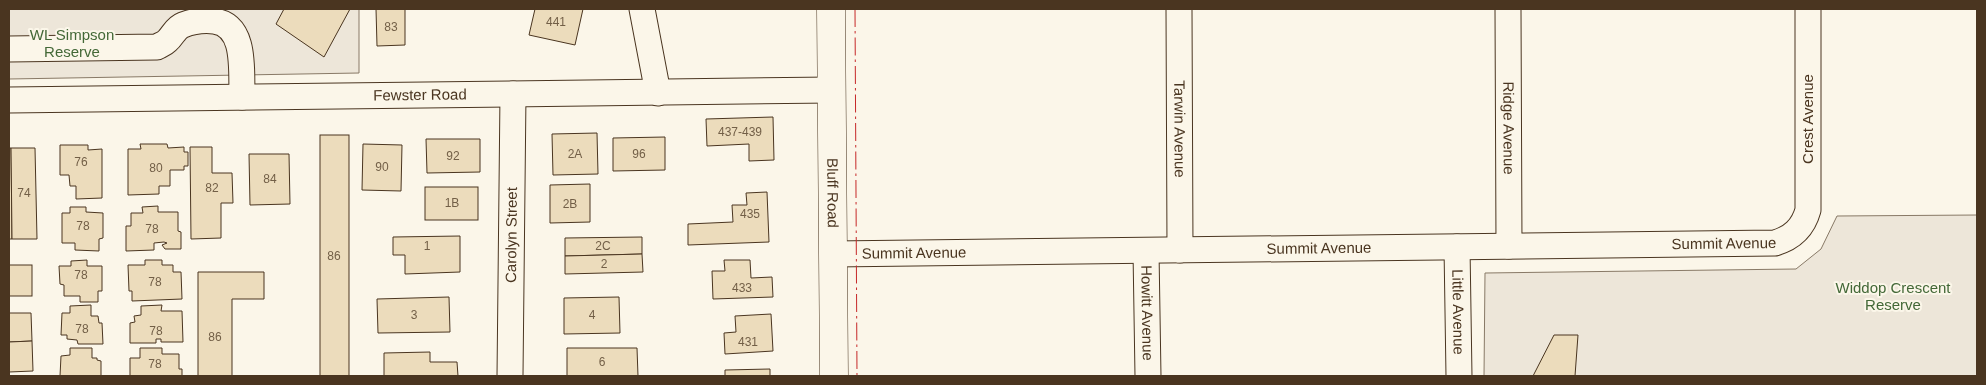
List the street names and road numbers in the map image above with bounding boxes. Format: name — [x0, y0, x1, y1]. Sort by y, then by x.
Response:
street label: Crest Avenue — [1799, 74, 1816, 164]
street label: Tarwin Avenue — [1171, 80, 1189, 178]
street label: Ridge Avenue — [1500, 81, 1518, 175]
street label: Fewster Road — [373, 85, 467, 104]
street label: Bluff Road — [824, 158, 842, 228]
street label: Carolyn Street — [502, 186, 520, 283]
street label: Summit Avenue — [1671, 234, 1776, 252]
street label: Summit Avenue — [1266, 239, 1371, 257]
street label: Summit Avenue — [861, 243, 966, 262]
street label: Howitt Avenue — [1138, 265, 1157, 361]
street label: Little Avenue — [1449, 269, 1468, 355]

